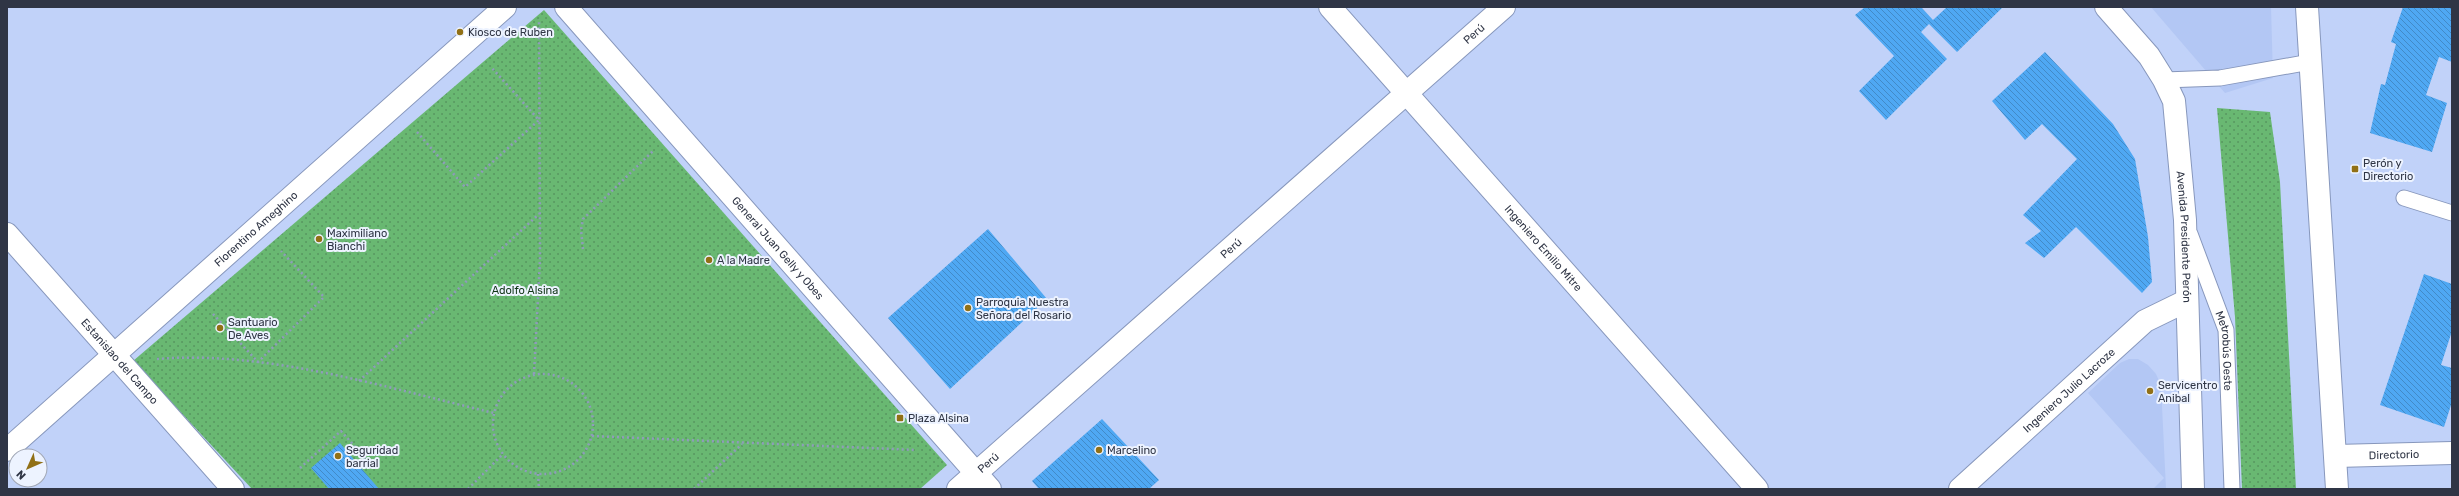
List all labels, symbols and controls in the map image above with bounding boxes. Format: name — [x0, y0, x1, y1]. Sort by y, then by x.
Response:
street label: Perú — [1460, 21, 1487, 46]
place label: Kiosco de Ruben — [468, 26, 553, 39]
marker: Kiosco de Ruben — [455, 27, 465, 37]
place label: Perón y Directorio — [2363, 157, 2413, 183]
marker: Perón y Directorio — [2350, 164, 2360, 174]
street label: Avenida Presidente Perón — [2174, 170, 2194, 303]
street label: Florentino Ameghino — [212, 188, 300, 269]
street label: General Juan Gelly y Obes — [729, 194, 827, 302]
street label: Ingeniero Emilio Mitre — [1502, 202, 1585, 294]
place label: Maximiliano Bianchi — [327, 227, 387, 253]
marker: Maximiliano Bianchi — [314, 234, 324, 244]
street label: Perú — [1218, 235, 1244, 261]
place label: A la Madre — [717, 254, 770, 267]
marker: A la Madre — [704, 255, 714, 265]
park label: Adolfo Alsina — [492, 284, 558, 297]
place label: Parroquia Nuestra Señora del Rosario — [976, 296, 1071, 322]
marker: Parroquia Nuestra Señora del Rosario — [963, 303, 973, 313]
street label: Metrobús Oeste — [2213, 309, 2235, 391]
street label: Estanislao del Campo — [79, 316, 161, 407]
place label: Santuario De Aves — [228, 316, 278, 342]
marker: Santuario De Aves — [215, 323, 225, 333]
street label: Ingeniero Julio Lacroze — [2020, 345, 2117, 435]
place label: Servicentro Anibal — [2158, 379, 2217, 405]
marker: Servicentro Anibal — [2145, 386, 2155, 396]
place label: Plaza Alsina — [908, 412, 969, 425]
marker: Plaza Alsina — [895, 413, 905, 423]
place label: Seguridad barrial — [346, 444, 398, 470]
place label: Marcelino — [1107, 444, 1156, 457]
marker: Marcelino — [1094, 445, 1104, 455]
street label: Directorio — [2369, 447, 2419, 462]
north arrow — [8, 448, 48, 488]
street label: Perú — [975, 450, 1001, 475]
marker: Seguridad barrial — [333, 451, 343, 461]
text: N — [14, 467, 29, 482]

